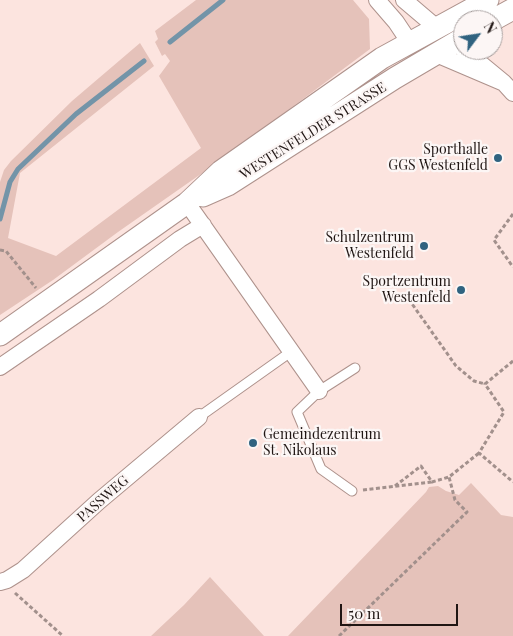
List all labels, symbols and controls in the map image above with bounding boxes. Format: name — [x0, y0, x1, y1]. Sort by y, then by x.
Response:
north arrow — [453, 10, 503, 60]
text: N — [480, 18, 501, 37]
street label: WESTENFELDER STRASSE — [237, 79, 389, 183]
place label: Sporthalle GGS Westenfeld — [388, 142, 488, 174]
marker: Sporthalle GGS Westenfeld — [492, 152, 504, 164]
place label: Schulzentrum Westenfeld — [325, 230, 414, 262]
marker: Schulzentrum Westenfeld — [418, 240, 430, 252]
place label: Sportzentrum Westenfeld — [363, 274, 451, 306]
marker: Sportzentrum Westenfeld — [455, 284, 467, 296]
place label: Gemeindezentrum St. Nikolaus — [263, 427, 381, 460]
marker: Gemeindezentrum St. Nikolaus — [247, 437, 259, 449]
street label: PASSWEG — [74, 472, 132, 526]
scale bar — [343, 594, 460, 626]
text: 50 m — [348, 603, 380, 623]

